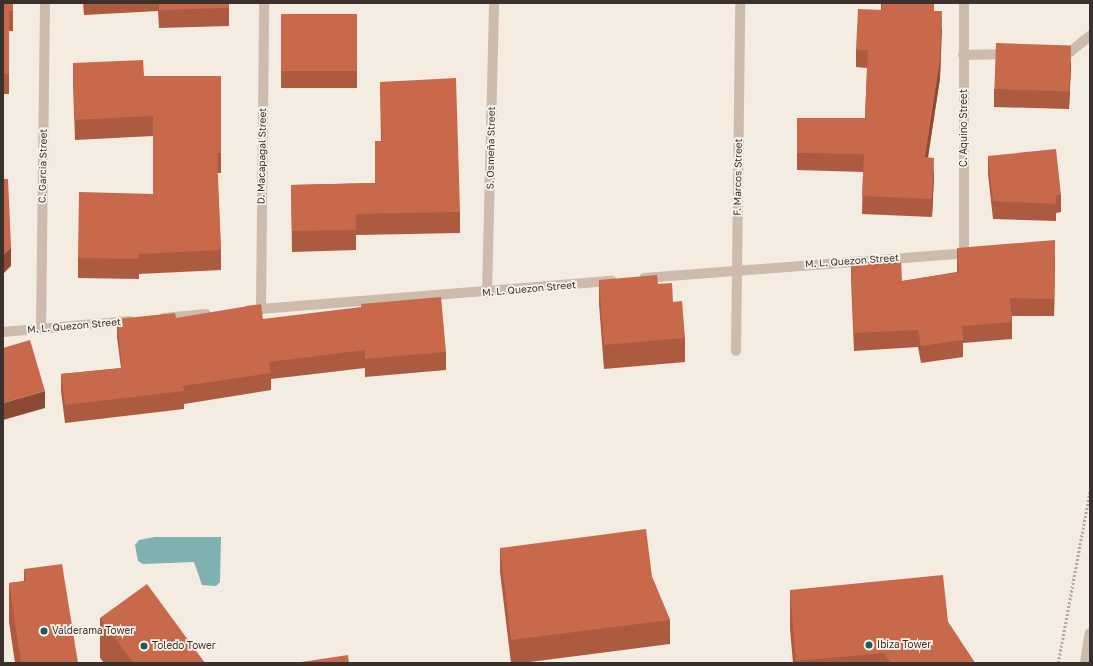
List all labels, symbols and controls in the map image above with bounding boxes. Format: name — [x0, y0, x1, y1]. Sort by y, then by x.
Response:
street label: C. Aquino Street — [958, 89, 970, 167]
street label: S. Osmeña Street — [484, 106, 498, 190]
street label: D. Macapagal Street — [255, 108, 269, 204]
street label: C. Garcia Street — [36, 129, 50, 203]
street label: F. Marcos Street — [731, 138, 745, 216]
street label: M. L. Quezon Street — [805, 252, 899, 270]
street label: M. L. Quezon Street — [482, 279, 576, 299]
street label: M. L. Quezon Street — [27, 316, 121, 336]
place label: Valderama Tower — [52, 625, 134, 637]
marker: Valderama Tower — [39, 626, 49, 636]
place label: Ibiza Tower — [877, 639, 931, 651]
place label: Toledo Tower — [152, 640, 216, 652]
marker: Ibiza Tower — [864, 640, 874, 650]
marker: Toledo Tower — [139, 641, 149, 651]

